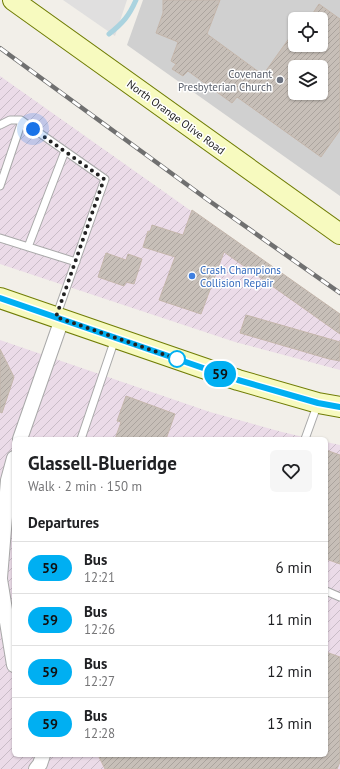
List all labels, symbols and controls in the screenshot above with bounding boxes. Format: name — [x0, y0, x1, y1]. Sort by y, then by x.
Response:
map controls — [288, 12, 328, 100]
button: locate — [288, 12, 328, 52]
button: layers — [288, 60, 328, 100]
place label: Covenant Presbyterian Church — [178, 67, 272, 94]
marker: Covenant Presbyterian Church — [275, 75, 285, 85]
street label: North Orange Olive Road — [124, 77, 228, 157]
your location — [23, 119, 43, 139]
place label: Crash Champions Collision Repair — [200, 263, 281, 290]
marker: Crash Champions Collision Repair — [187, 271, 197, 281]
unlabelled marker — [168, 350, 186, 368]
line badge: 59 — [202, 361, 238, 387]
text: 59 — [212, 365, 228, 383]
button: heart — [270, 450, 312, 492]
text: Glassell-Blueridge — [28, 451, 177, 475]
text: Walk · 2 min · 150 m — [28, 478, 142, 495]
text: Departures — [28, 513, 99, 532]
text: Bus — [84, 550, 107, 569]
text: 6 min — [275, 558, 312, 577]
text: 59 — [42, 559, 58, 577]
text: 12:21 — [84, 569, 115, 586]
text: Bus — [84, 602, 107, 621]
text: 11 min — [267, 610, 312, 629]
text: 59 — [42, 611, 58, 629]
text: 12:26 — [84, 621, 115, 638]
text: Bus — [84, 654, 107, 673]
text: 12 min — [267, 662, 312, 681]
text: 59 — [42, 663, 58, 681]
text: 12:27 — [84, 673, 115, 690]
text: Bus — [84, 706, 107, 725]
text: 13 min — [267, 714, 312, 733]
text: 59 — [42, 715, 58, 733]
text: 12:28 — [84, 725, 115, 742]

